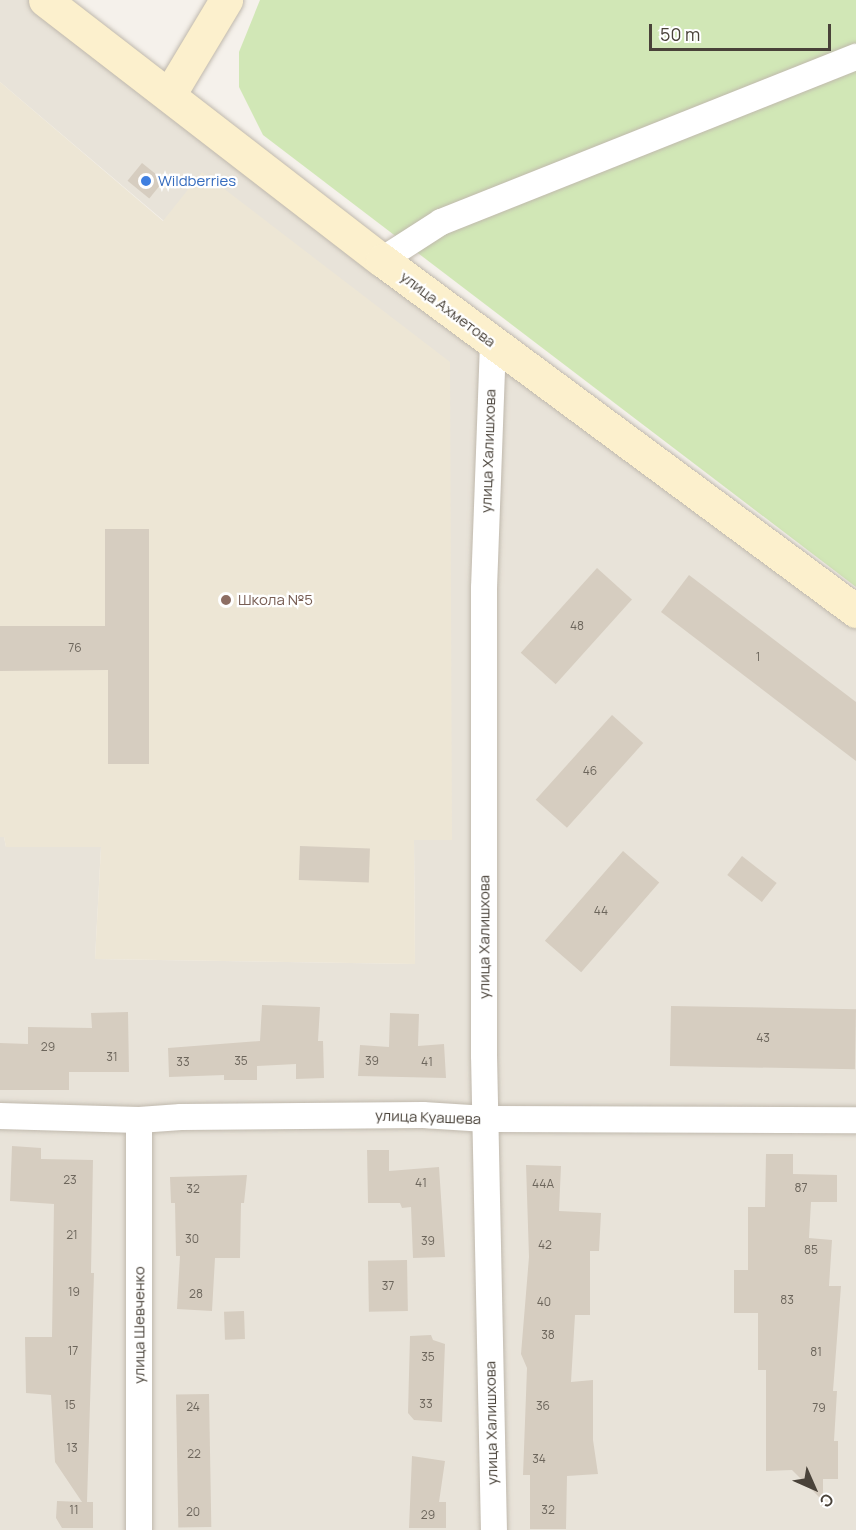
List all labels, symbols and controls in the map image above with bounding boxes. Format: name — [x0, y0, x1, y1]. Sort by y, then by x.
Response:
scale bar — [652, 12, 834, 50]
text: 50 m — [660, 22, 700, 46]
place label: Wildberries — [158, 172, 236, 190]
marker: Wildberries — [139, 174, 153, 188]
street label: улица Ахметова — [397, 267, 499, 351]
street label: улица Халишхова — [477, 389, 499, 513]
place label: Школа №5 — [238, 591, 313, 609]
marker: Школа №5 — [219, 593, 233, 607]
house number: 48 — [570, 619, 584, 633]
house number: 76 — [68, 641, 82, 655]
house number: 1 — [756, 650, 760, 664]
house number: 46 — [583, 764, 597, 778]
street label: улица Халишхова — [475, 875, 493, 999]
house number: 44 — [594, 904, 608, 918]
house number: 43 — [756, 1031, 770, 1045]
house number: 29 — [41, 1040, 55, 1054]
house number: 31 — [106, 1050, 118, 1064]
house number: 35 — [234, 1054, 248, 1068]
house number: 39 — [365, 1054, 379, 1068]
house number: 33 — [176, 1055, 190, 1069]
house number: 41 — [421, 1055, 433, 1069]
street label: улица Куашева — [375, 1106, 481, 1128]
house number: 23 — [63, 1173, 77, 1187]
house number: 41 — [415, 1176, 427, 1190]
house number: 44А — [532, 1177, 554, 1191]
house number: 87 — [795, 1181, 807, 1195]
house number: 32 — [186, 1182, 200, 1196]
house number: 21 — [66, 1228, 78, 1242]
house number: 30 — [185, 1232, 199, 1246]
house number: 39 — [421, 1234, 435, 1248]
house number: 42 — [538, 1238, 552, 1252]
house number: 85 — [804, 1243, 818, 1257]
street label: улица Шевченко — [130, 1266, 148, 1384]
house number: 37 — [382, 1279, 394, 1293]
house number: 19 — [68, 1285, 80, 1299]
house number: 28 — [189, 1287, 203, 1301]
house number: 83 — [780, 1293, 794, 1307]
house number: 40 — [537, 1295, 551, 1309]
house number: 38 — [541, 1328, 555, 1342]
house number: 17 — [68, 1344, 78, 1358]
house number: 81 — [810, 1345, 822, 1359]
house number: 35 — [421, 1350, 435, 1364]
street label: улица Халишхова — [481, 1361, 501, 1485]
house number: 33 — [419, 1397, 433, 1411]
house number: 15 — [64, 1398, 76, 1412]
house number: 36 — [536, 1399, 550, 1413]
house number: 24 — [186, 1400, 200, 1414]
house number: 79 — [812, 1401, 826, 1415]
house number: 13 — [66, 1441, 78, 1455]
house number: 22 — [187, 1447, 201, 1461]
house number: 34 — [532, 1452, 546, 1466]
north arrow — [784, 1458, 844, 1518]
text: С — [815, 1489, 839, 1513]
house number: 11 — [69, 1503, 79, 1517]
house number: 32 — [541, 1503, 555, 1517]
house number: 20 — [186, 1505, 200, 1519]
house number: 29 — [421, 1508, 435, 1522]

